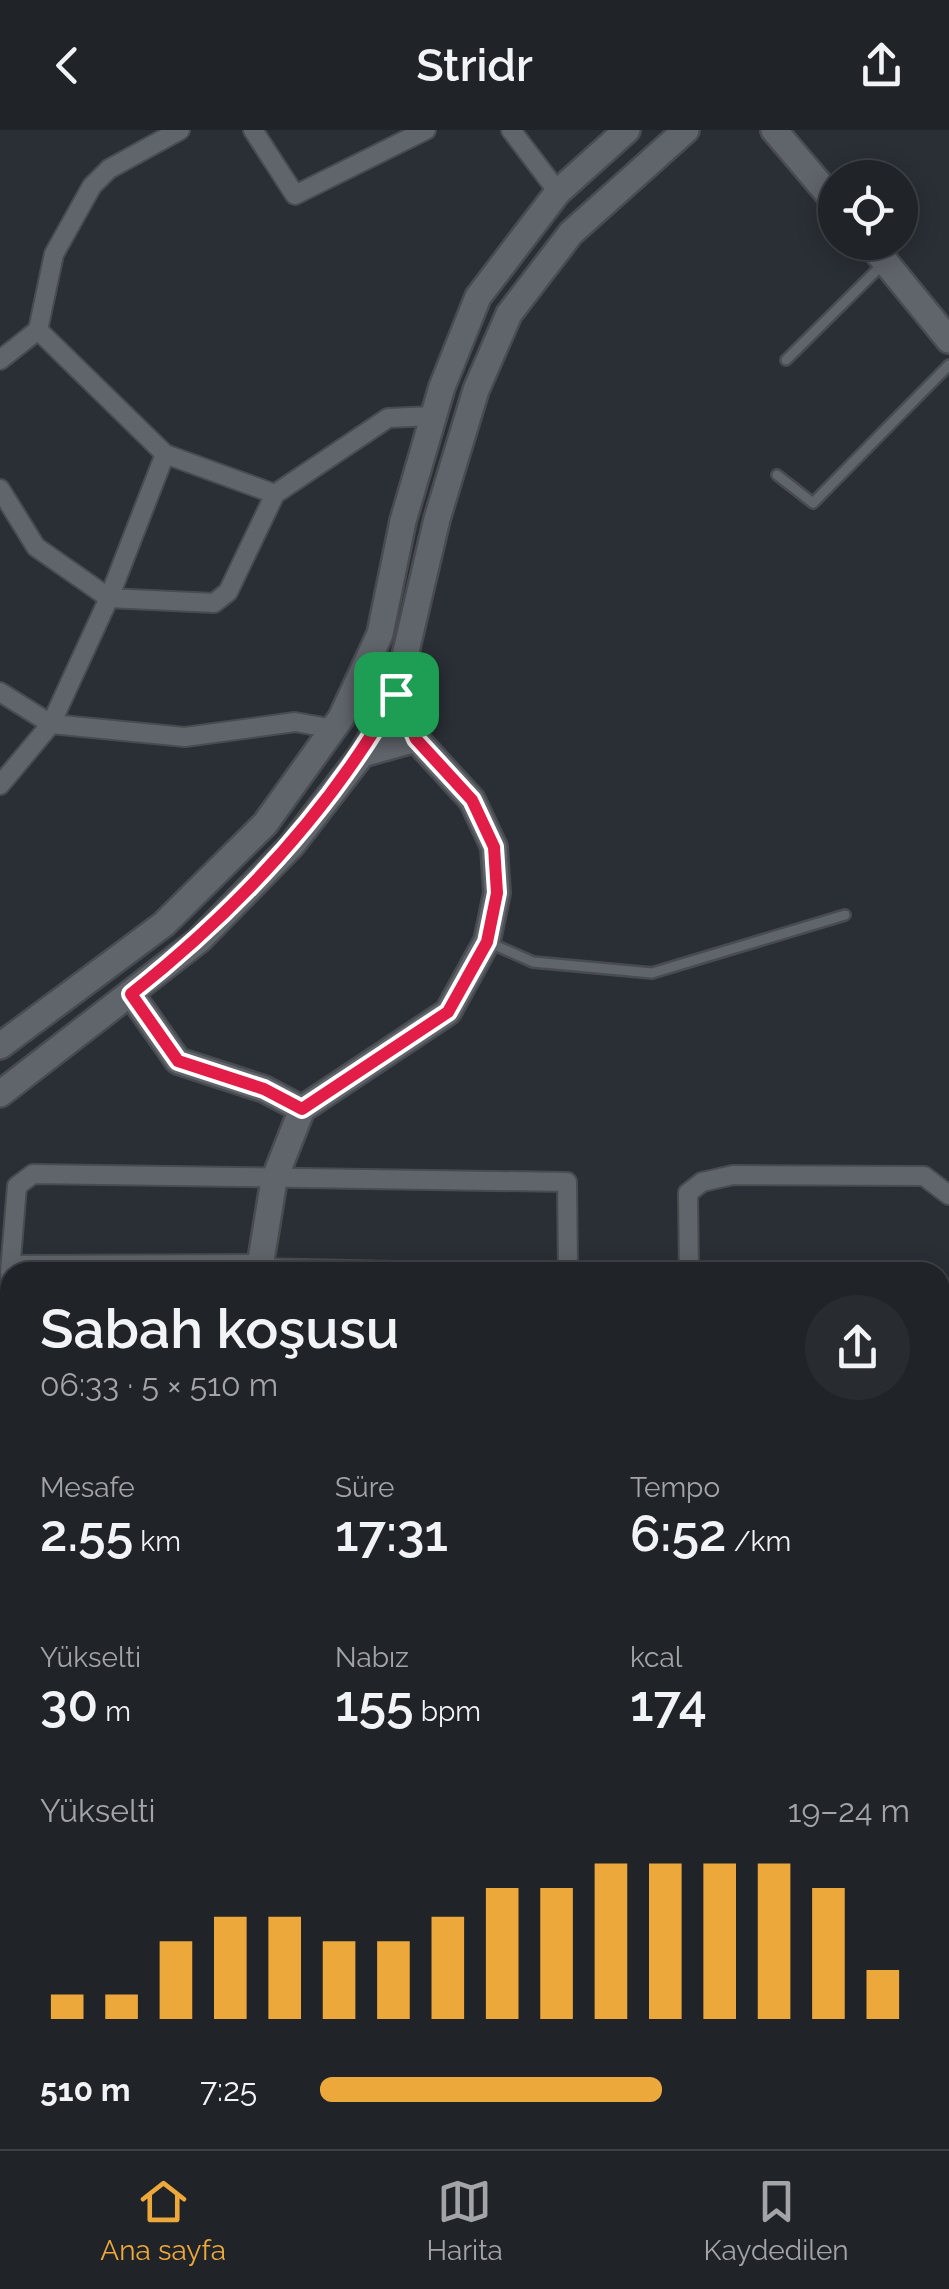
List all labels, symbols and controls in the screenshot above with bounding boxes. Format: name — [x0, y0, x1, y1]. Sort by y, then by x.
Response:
icon: back — [40, 38, 95, 93]
icon: share — [854, 38, 909, 93]
text: Stridr — [416, 39, 533, 92]
map controls — [818, 160, 918, 260]
button: locate — [818, 160, 918, 260]
pin — [354, 652, 439, 737]
icon: arrive — [369, 667, 424, 722]
button: share — [805, 1295, 910, 1400]
text: Sabah koşusu — [40, 1296, 399, 1361]
text: 06:33 · 5 × 510 m — [40, 1366, 278, 1403]
text: Mesafe — [40, 1471, 135, 1504]
text: Süre — [335, 1471, 394, 1504]
text: Tempo — [630, 1471, 720, 1504]
text: 2.55 — [40, 1504, 133, 1563]
text: 17:31 — [335, 1504, 448, 1563]
text: 6:52 — [630, 1504, 727, 1563]
text: km — [133, 1525, 181, 1558]
text: /km — [727, 1525, 791, 1558]
text: Yükselti — [40, 1641, 141, 1674]
text: Nabız — [335, 1641, 409, 1674]
text: kcal — [630, 1641, 682, 1674]
text: 30 — [40, 1674, 98, 1733]
text: 155 — [335, 1674, 414, 1733]
text: 174 — [630, 1674, 707, 1733]
text: m — [98, 1695, 131, 1728]
text: bpm — [414, 1695, 481, 1728]
text: Yükselti — [40, 1792, 156, 1829]
text: 19–24 m — [788, 1792, 910, 1829]
text: 510 m — [40, 2071, 131, 2108]
text: 7:25 — [200, 2071, 257, 2108]
tab: Ana sayfa — [100, 2174, 226, 2267]
tab: Harita — [427, 2174, 503, 2267]
tab: Kaydedilen — [703, 2174, 849, 2267]

